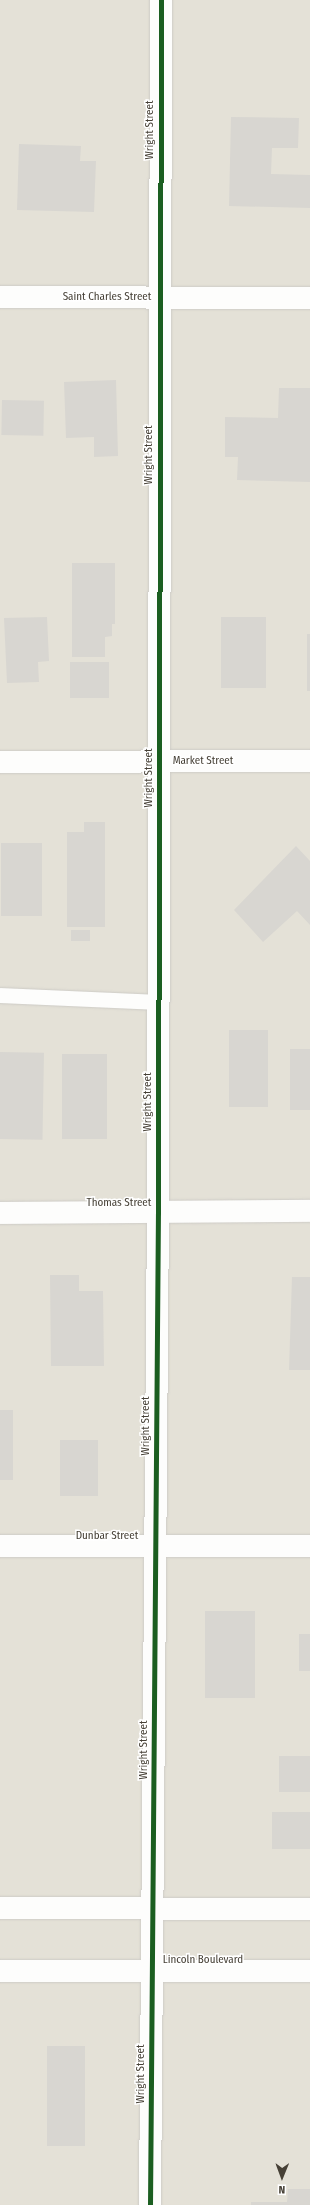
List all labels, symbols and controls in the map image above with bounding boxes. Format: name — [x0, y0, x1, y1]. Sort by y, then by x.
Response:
street label: Wright Street — [143, 101, 157, 159]
street label: Saint Charles Street — [63, 290, 151, 304]
street label: Wright Street — [142, 426, 156, 484]
street label: Wright Street — [142, 749, 156, 807]
street label: Market Street — [173, 754, 233, 768]
street label: Wright Street — [141, 1073, 155, 1131]
street label: Thomas Street — [87, 1196, 151, 1210]
street label: Wright Street — [139, 1397, 153, 1455]
street label: Dunbar Street — [76, 1529, 138, 1543]
street label: Wright Street — [137, 1721, 151, 1779]
street label: Lincoln Boulevard — [163, 1953, 243, 1967]
street label: Wright Street — [134, 2045, 148, 2103]
north arrow — [262, 2157, 302, 2197]
text: N — [278, 2183, 285, 2196]

